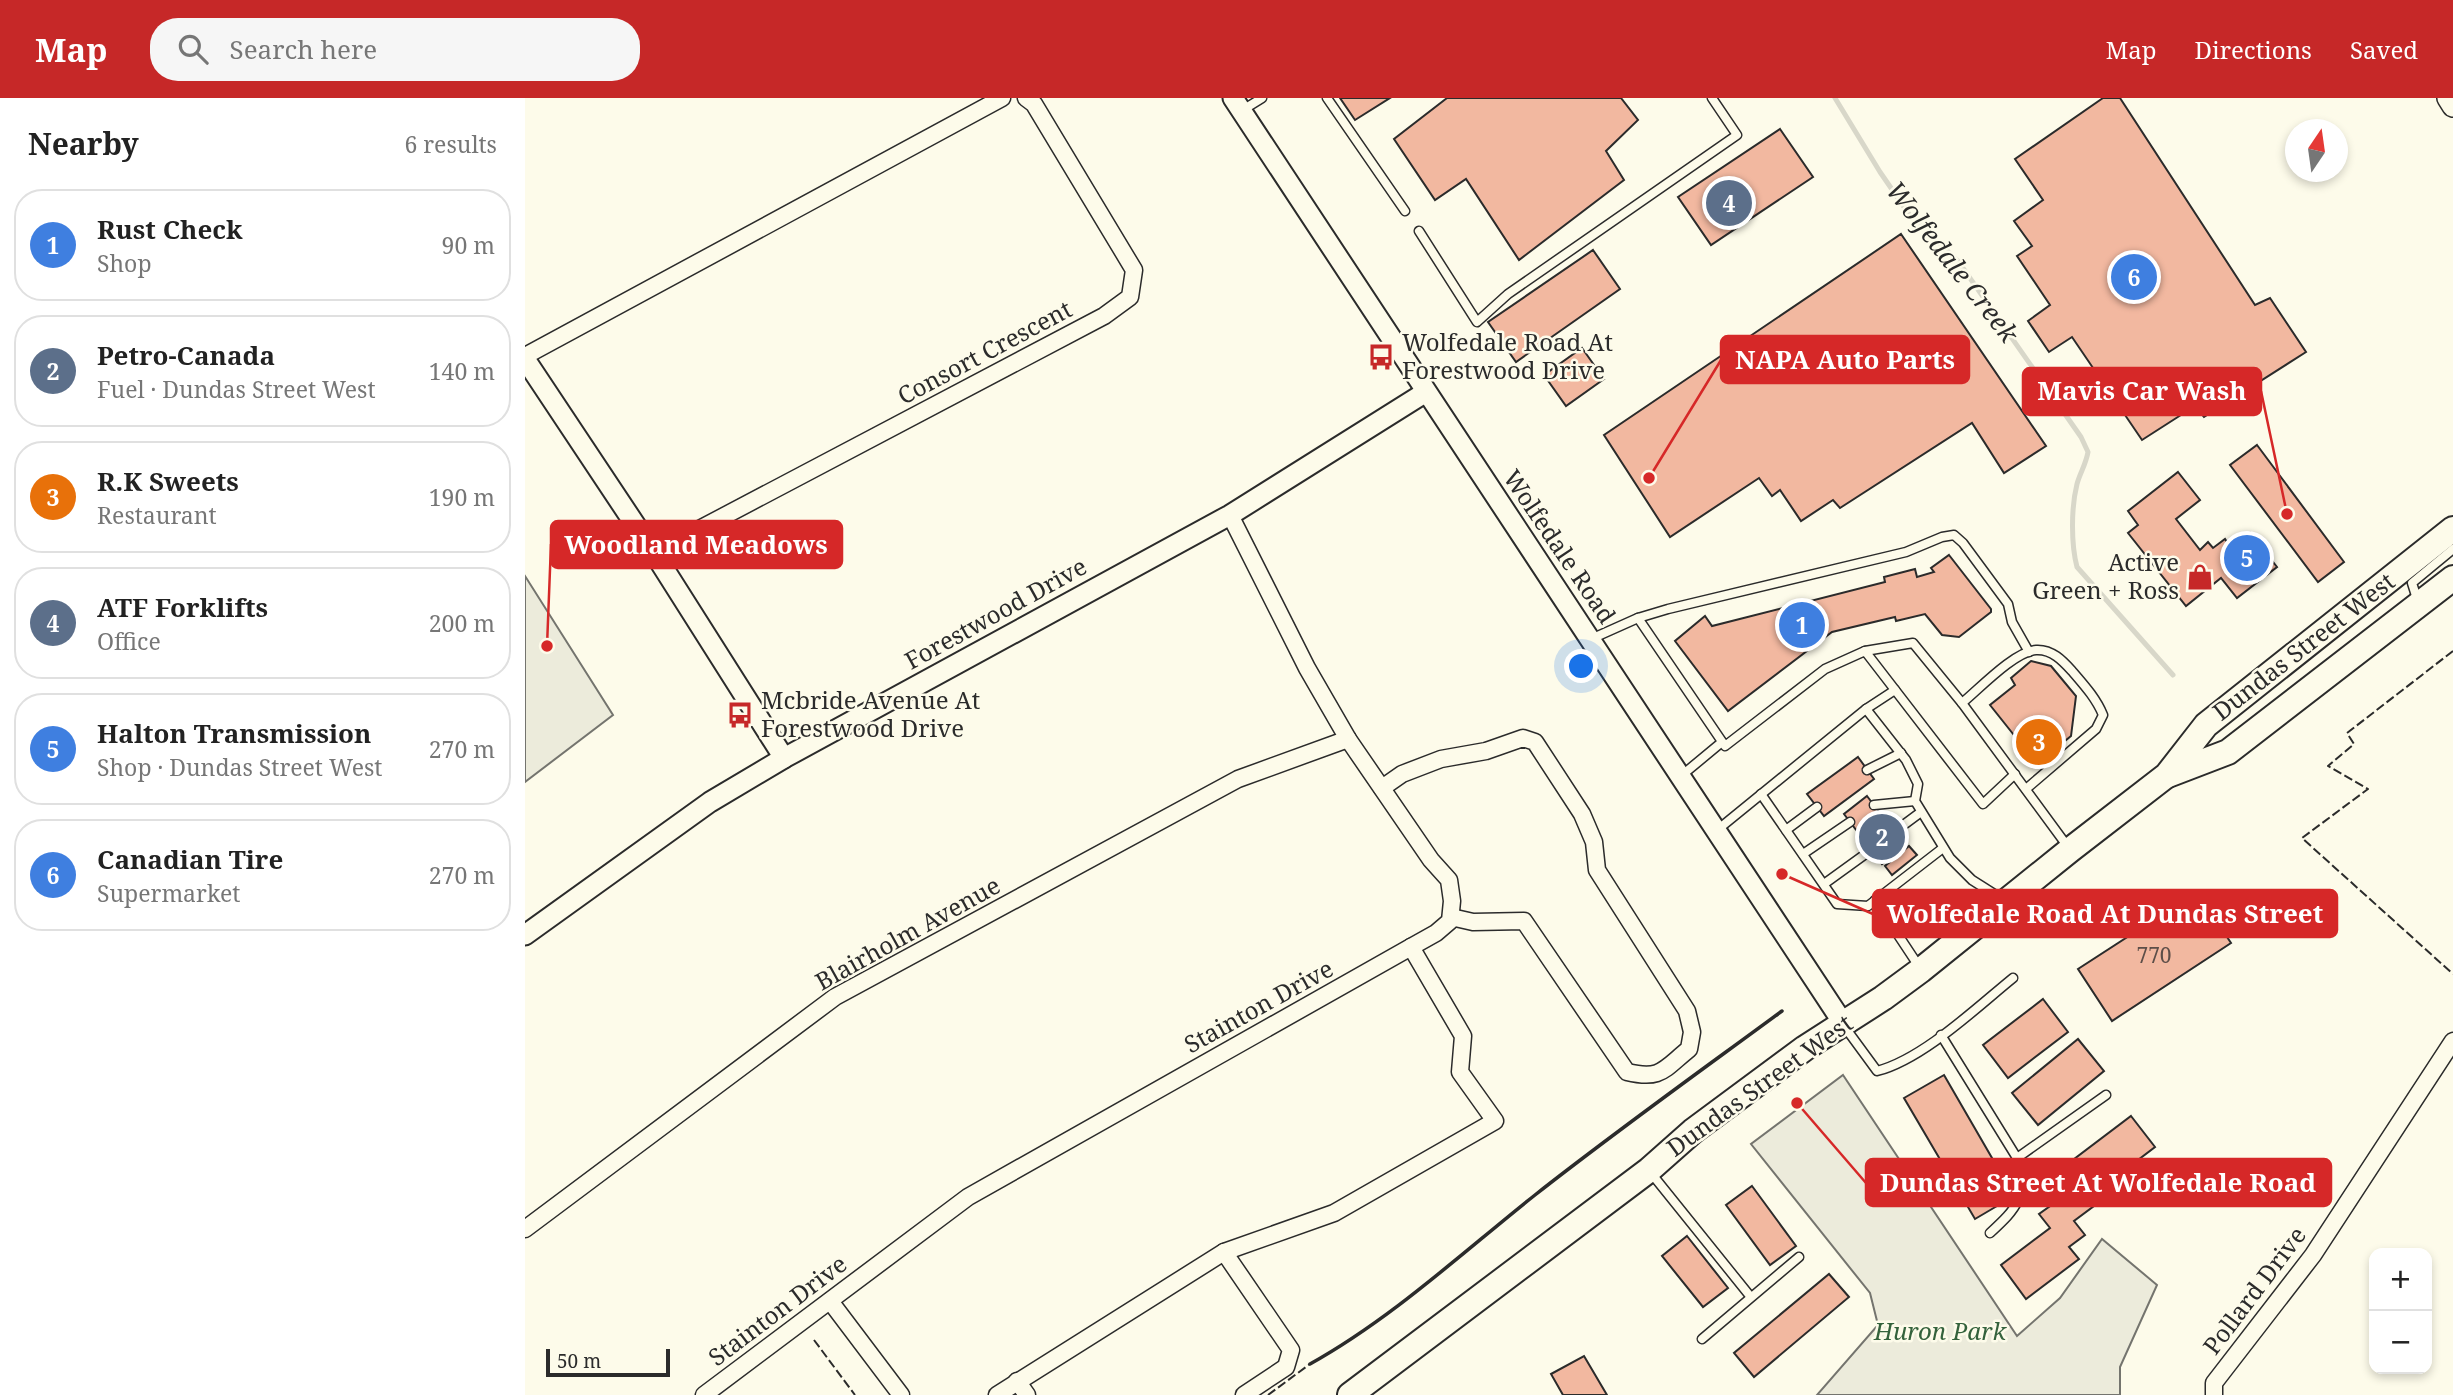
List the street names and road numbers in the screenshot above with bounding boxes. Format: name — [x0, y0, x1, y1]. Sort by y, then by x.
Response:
street label: Consort Crescent — [891, 292, 1077, 412]
street label: Wolfedale Road — [1496, 463, 1624, 630]
street label: Forestwood Drive — [898, 549, 1092, 676]
street label: Dundas Street West — [2205, 564, 2401, 727]
street label: Blairholm Avenue — [809, 868, 1006, 997]
street label: Stainton Drive — [1178, 951, 1339, 1060]
street label: Dundas Street West — [1659, 1006, 1859, 1164]
street label: Pollard Drive — [2195, 1219, 2313, 1361]
street label: Stainton Drive — [701, 1247, 853, 1373]

